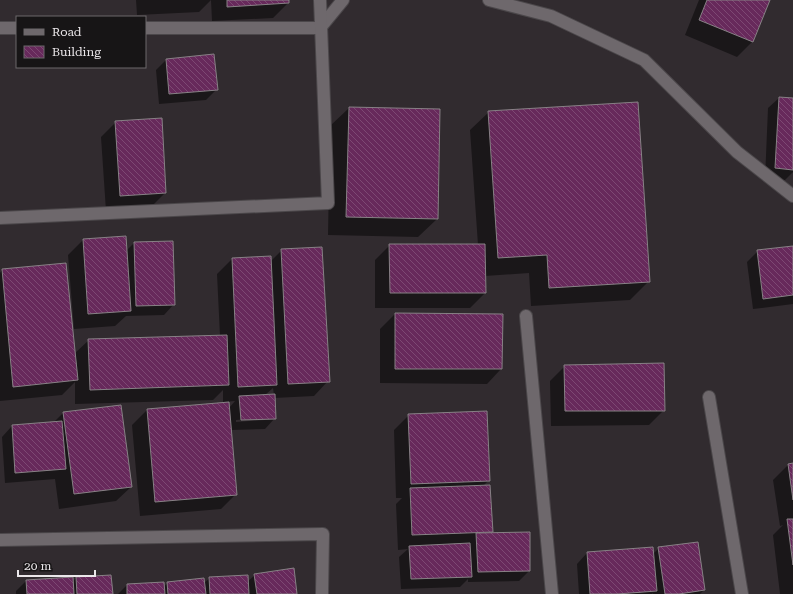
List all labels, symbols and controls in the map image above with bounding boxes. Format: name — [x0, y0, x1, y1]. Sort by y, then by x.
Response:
legend — [16, 16, 146, 68]
text: Road — [52, 25, 82, 39]
text: Building — [52, 45, 101, 59]
scale bar — [18, 552, 95, 578]
text: 20 m — [24, 559, 51, 573]

